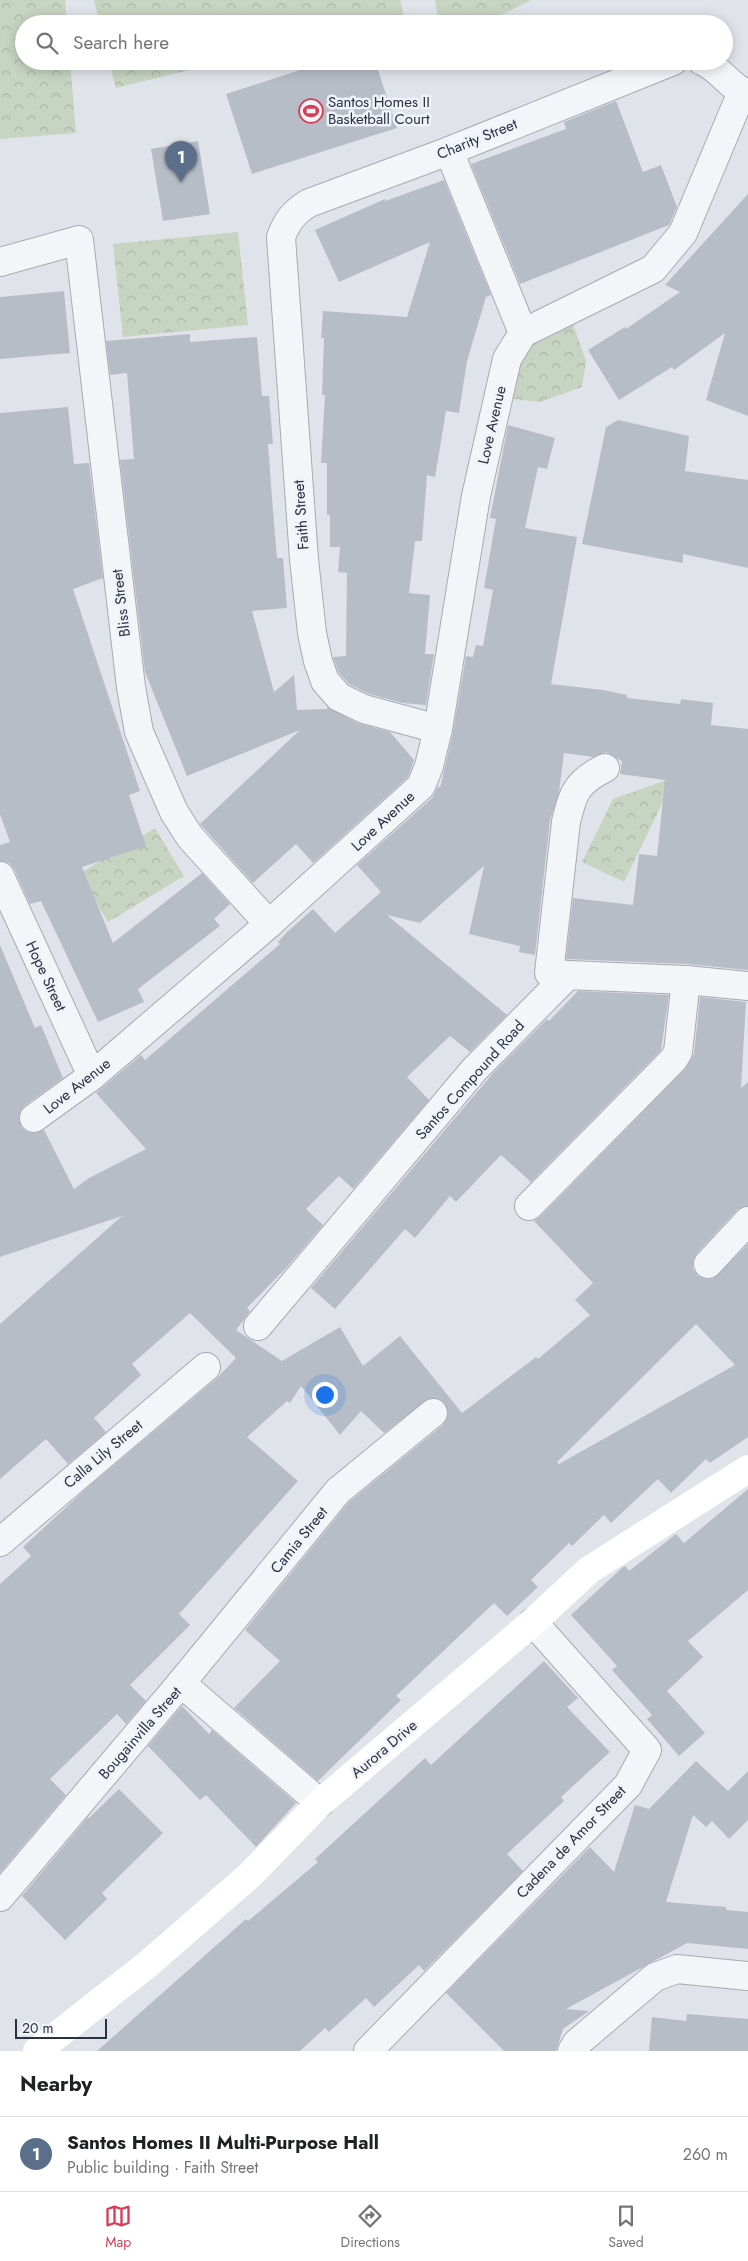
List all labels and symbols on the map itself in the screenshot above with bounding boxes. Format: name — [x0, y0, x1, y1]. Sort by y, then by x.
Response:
place label: Santos Homes II Basketball Court — [328, 91, 430, 130]
sports icon: Santos Homes II Basketball Court — [298, 98, 324, 124]
street label: Charity Street — [434, 113, 521, 165]
pin: 1 — [165, 141, 197, 182]
street label: Love Avenue — [472, 383, 512, 466]
street label: Faith Street — [288, 479, 314, 551]
street label: Bliss Street — [106, 567, 136, 638]
street label: Love Avenue — [346, 785, 420, 856]
street label: Hope Street — [20, 937, 72, 1015]
street label: Santos Compound Road — [410, 1016, 530, 1144]
street label: Love Avenue — [39, 1053, 116, 1119]
your location — [312, 1382, 338, 1408]
street label: Calla Lily Street — [59, 1414, 148, 1494]
street label: Camia Street — [265, 1501, 333, 1578]
street label: Bougainvilla Street — [93, 1681, 187, 1784]
street label: Aurora Drive — [346, 1714, 422, 1783]
street label: Cadena de Amor Street — [511, 1780, 631, 1903]
scale bar — [15, 2016, 108, 2039]

